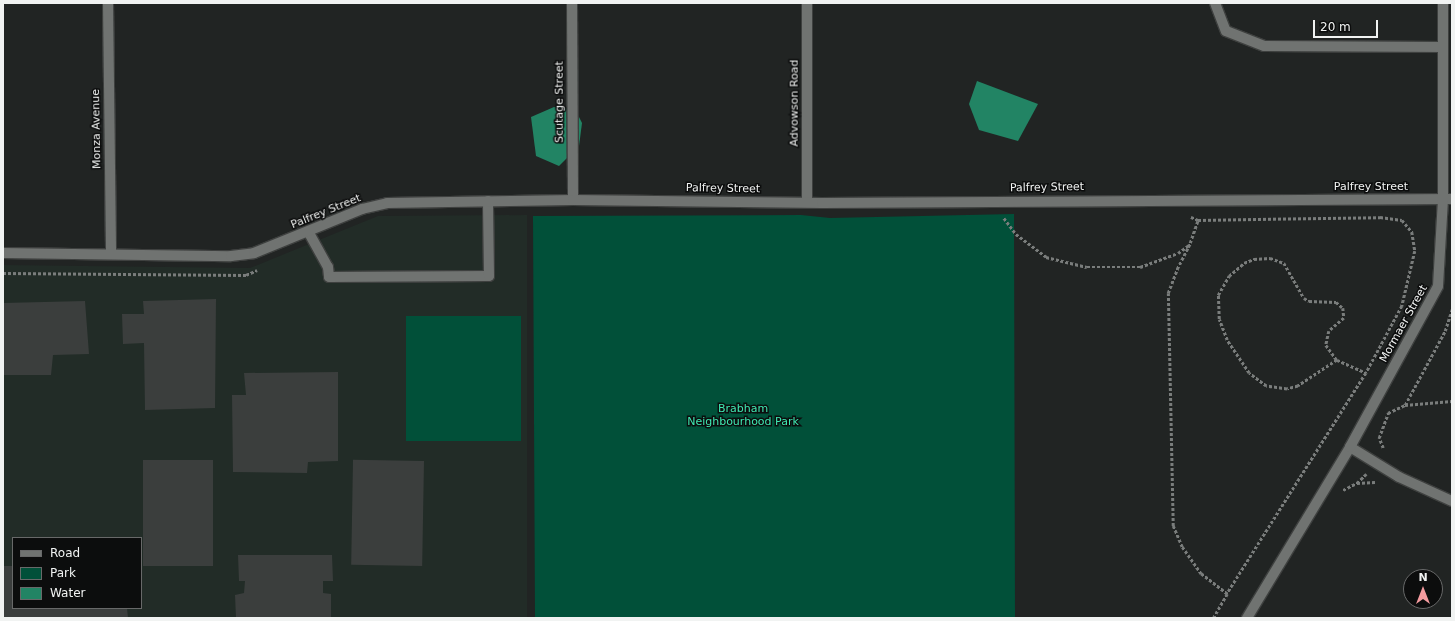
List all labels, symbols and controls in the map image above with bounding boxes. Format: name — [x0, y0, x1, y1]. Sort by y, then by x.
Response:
scale bar — [1315, 12, 1380, 38]
text: 20 m — [1320, 20, 1351, 34]
street label: Advowson Road — [788, 59, 802, 147]
street label: Scutage Street — [553, 61, 567, 143]
street label: Monza Avenue — [90, 89, 104, 169]
street label: Palfrey Street — [1334, 180, 1408, 194]
street label: Palfrey Street — [1010, 181, 1084, 195]
street label: Palfrey Street — [686, 182, 760, 196]
street label: Palfrey Street — [289, 192, 363, 232]
street label: Mormaer Street — [1377, 283, 1431, 365]
park label: Brabham Neighbourhood Park — [687, 403, 799, 429]
legend — [12, 537, 142, 609]
text: Road — [50, 546, 80, 560]
text: Park — [50, 566, 76, 580]
north arrow — [1403, 569, 1443, 609]
text: N — [1418, 571, 1428, 584]
text: Water — [50, 586, 85, 600]

